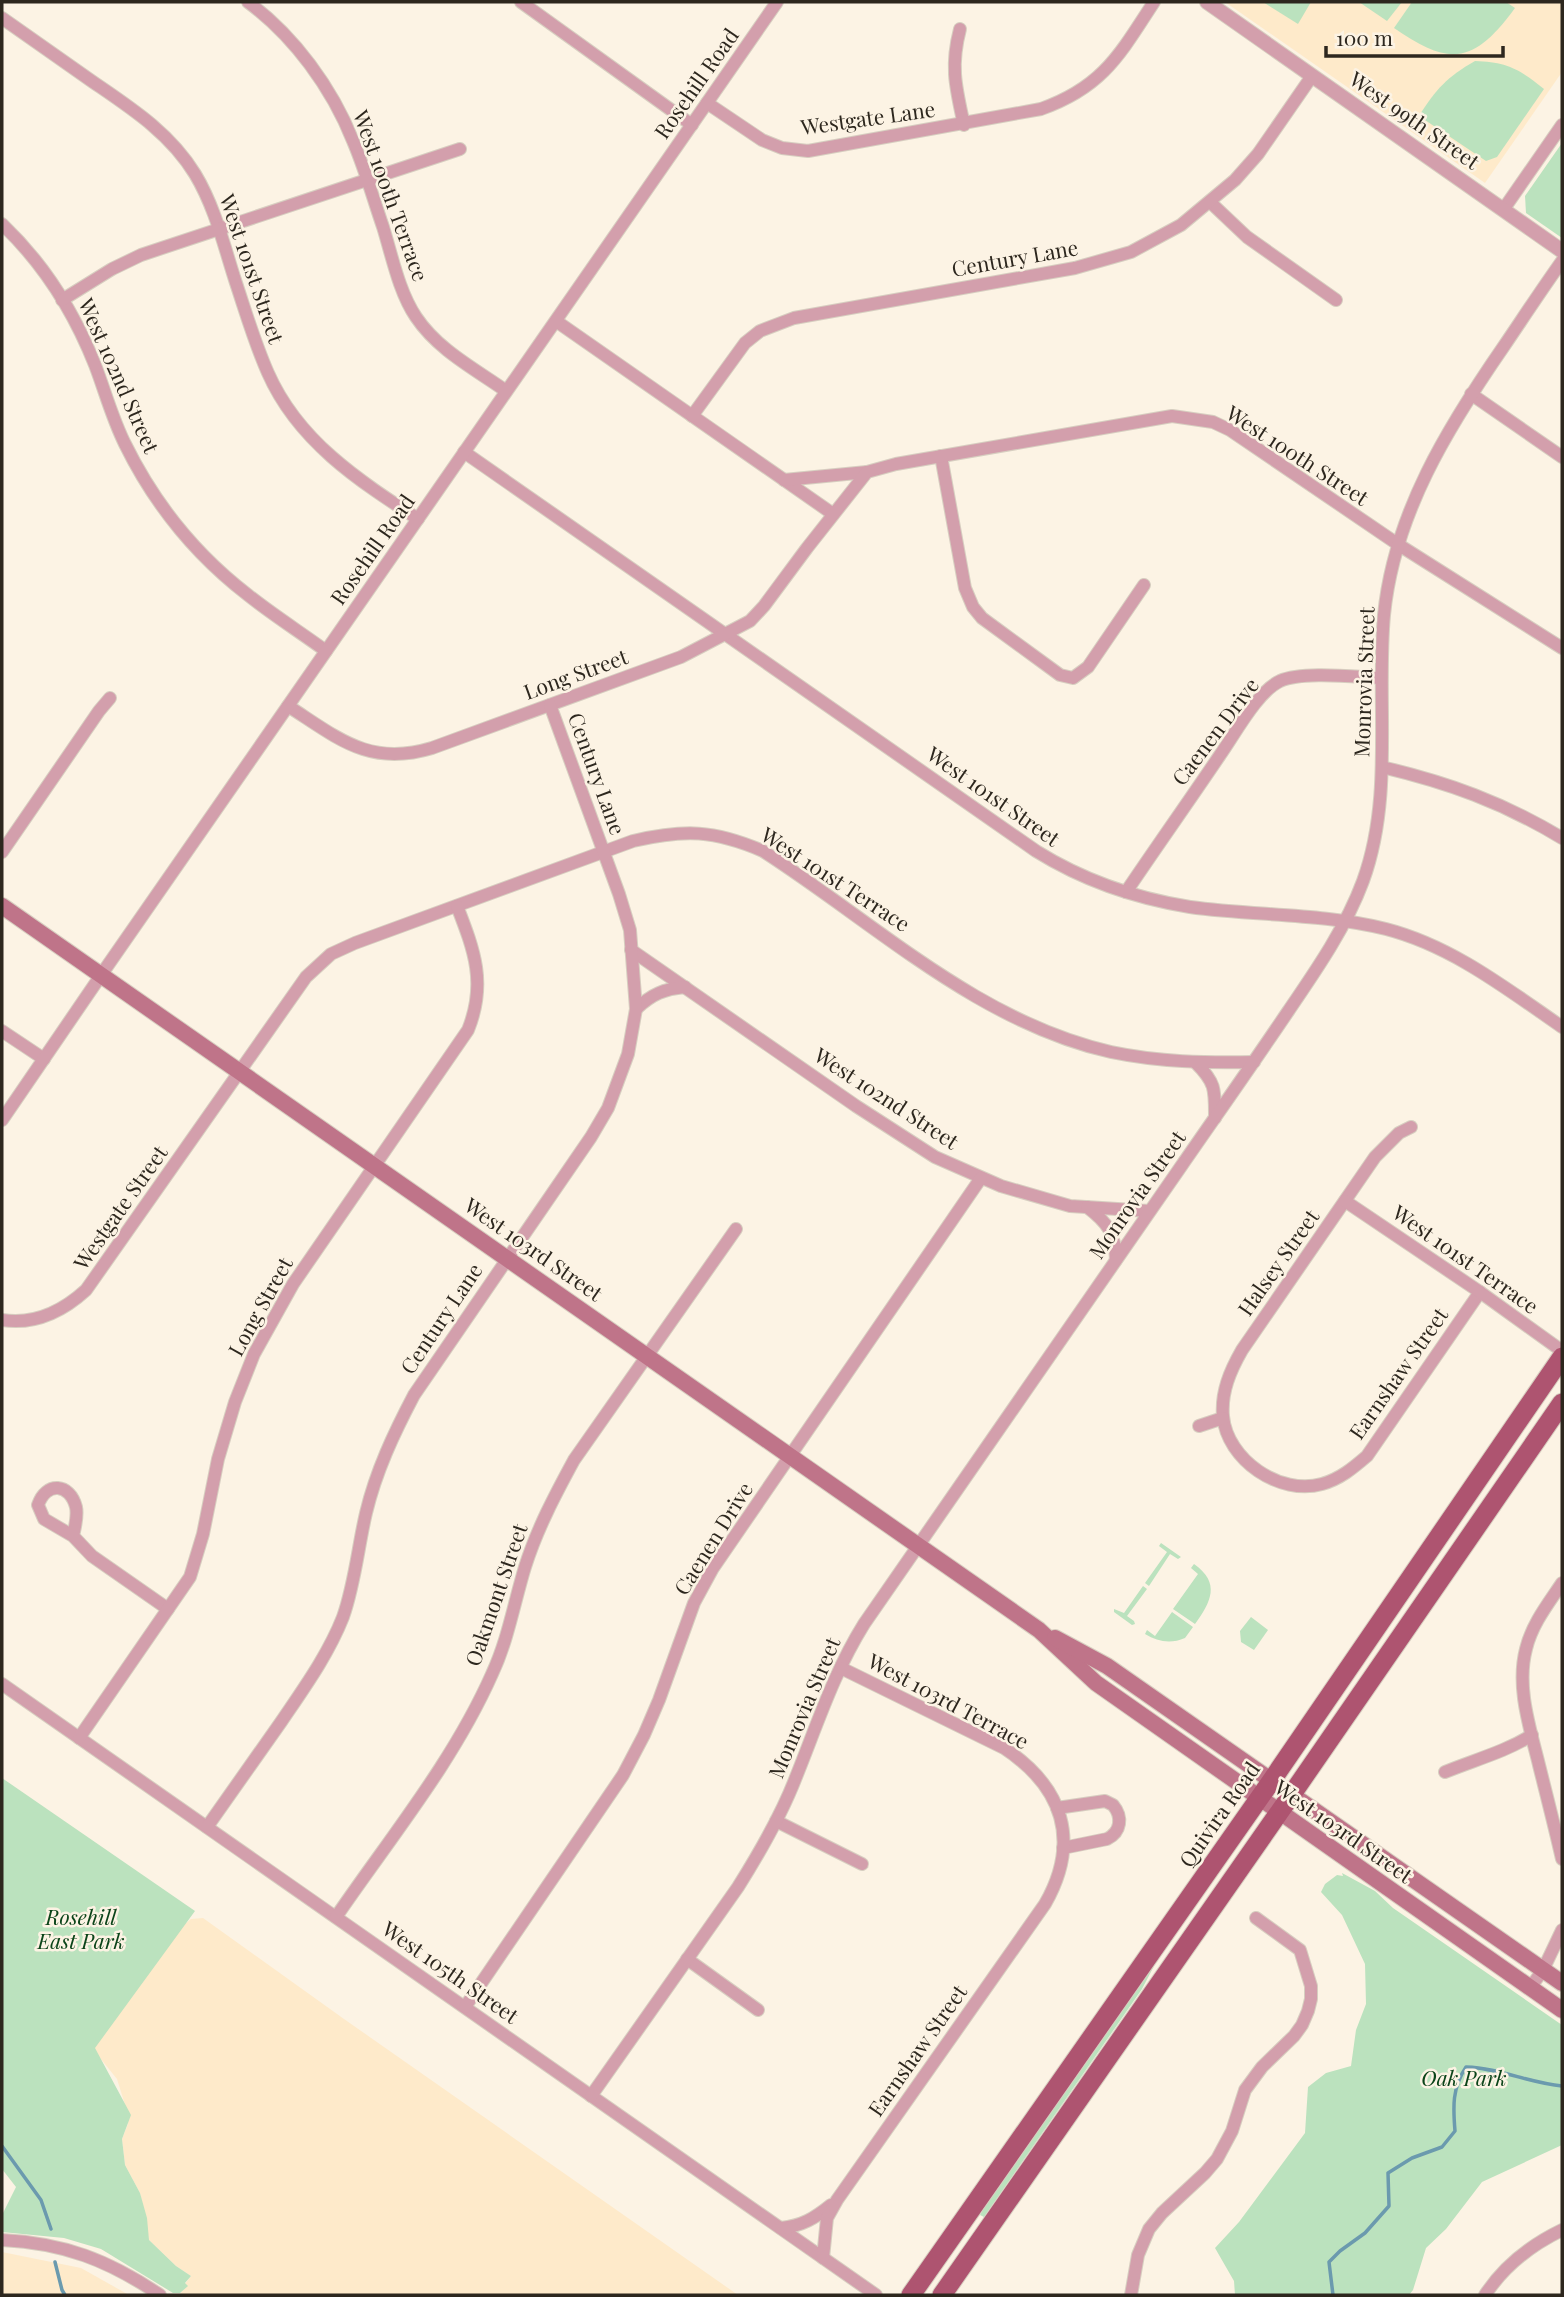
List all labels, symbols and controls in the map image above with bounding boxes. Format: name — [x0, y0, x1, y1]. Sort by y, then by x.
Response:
scale bar — [1326, 14, 1503, 58]
street label: Rosehill Road — [647, 22, 744, 144]
text: 100 m — [1336, 23, 1393, 51]
street label: West 99th Street — [1344, 64, 1486, 175]
street label: Westgate Lane — [798, 94, 937, 140]
street label: West 100th Terrace — [348, 105, 436, 285]
street label: West 101st Street — [214, 189, 292, 347]
street label: Century Lane — [949, 232, 1080, 282]
street label: West 102nd Street — [73, 292, 167, 458]
street label: West 100th Street — [1221, 397, 1375, 511]
street label: Rosehill Road — [323, 488, 420, 610]
street label: Monrovia Street — [1346, 606, 1380, 758]
street label: Long Street — [519, 641, 632, 705]
street label: Caenen Drive — [1165, 671, 1264, 790]
street label: Century Lane — [563, 708, 633, 838]
street label: West 101st Street — [921, 739, 1067, 852]
street label: West 101st Terrace — [756, 819, 916, 937]
street label: West 102nd Street — [809, 1040, 965, 1155]
street label: Monrovia Street — [1082, 1124, 1191, 1264]
street label: Westgate Street — [66, 1139, 173, 1275]
street label: West 103rd Street — [459, 1190, 609, 1307]
street label: West 101st Terrace — [1387, 1197, 1545, 1319]
street label: Halsey Street — [1230, 1203, 1325, 1321]
street label: Long Street — [221, 1251, 298, 1360]
street label: Century Lane — [393, 1257, 488, 1379]
street label: Earnshaw Street — [1342, 1301, 1453, 1444]
street label: Caenen Drive — [667, 1476, 758, 1600]
street label: Oakmont Street — [458, 1519, 533, 1669]
street label: Monrovia Street — [761, 1632, 846, 1782]
street label: West 103rd Terrace — [863, 1646, 1034, 1754]
street label: Quivira Road — [1172, 1755, 1265, 1872]
street label: West 103rd Street — [1269, 1772, 1419, 1889]
park label: Rosehill East Park — [36, 1902, 125, 1954]
street label: West 105th Street — [377, 1913, 525, 2029]
street label: Earnshaw Street — [861, 1978, 972, 2121]
park label: Oak Park — [1421, 2063, 1507, 2091]

